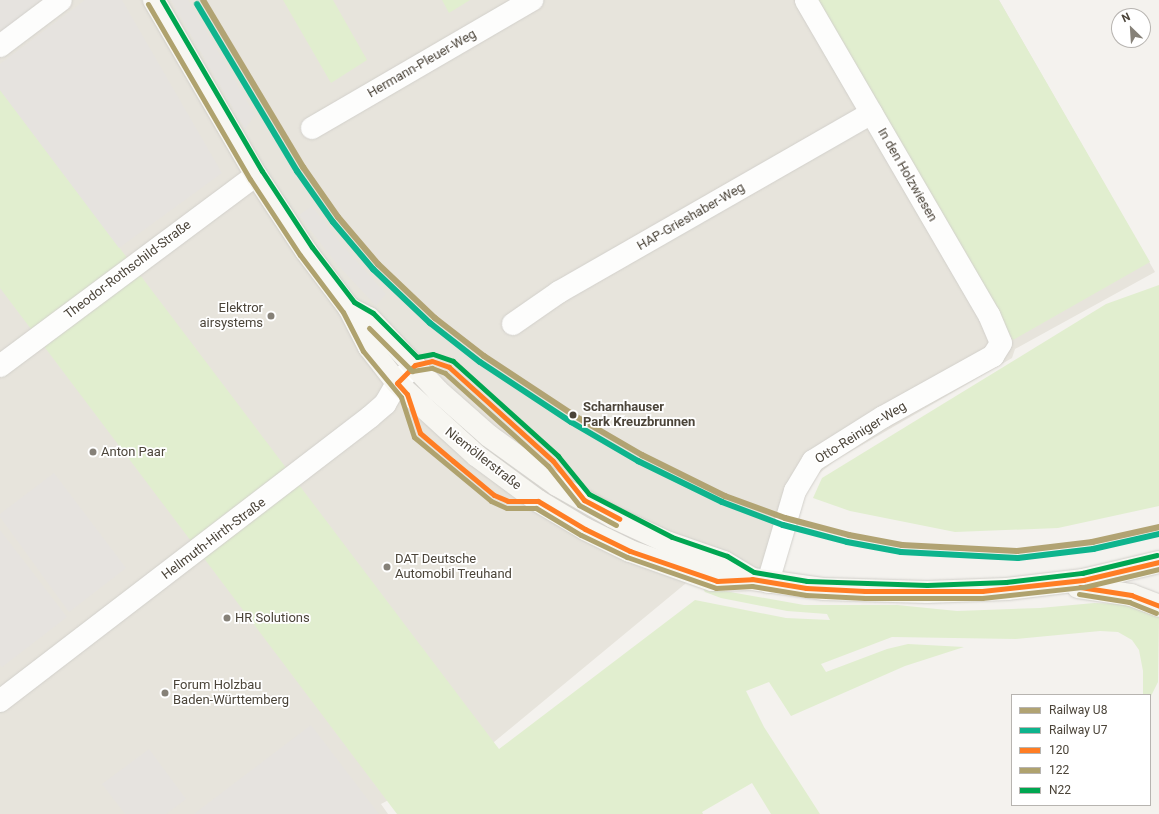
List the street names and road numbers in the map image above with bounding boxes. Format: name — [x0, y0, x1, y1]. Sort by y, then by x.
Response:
street label: Hermann-Pleuer-Weg — [365, 27, 479, 101]
street label: In den Holzwiesen — [874, 125, 940, 225]
street label: HAP-Grieshaber-Weg — [634, 180, 748, 254]
street label: Theodor-Rothschild-Straße — [62, 217, 194, 323]
street label: Otto-Reiniger-Weg — [813, 399, 909, 467]
street label: Niemöllerstraße — [442, 424, 524, 494]
street label: Hellmuth-Hirth-Straße — [159, 495, 269, 583]

